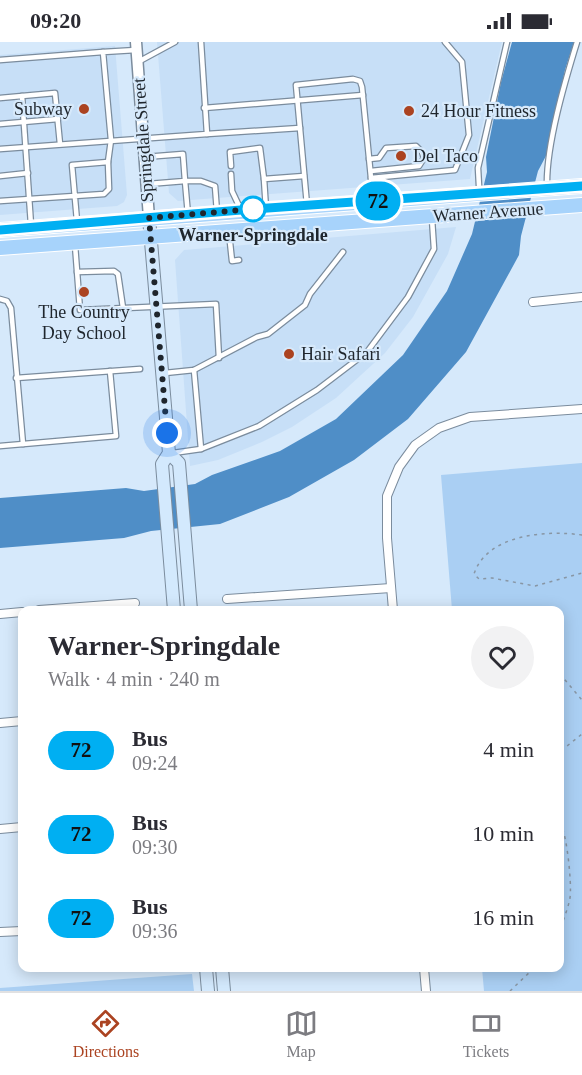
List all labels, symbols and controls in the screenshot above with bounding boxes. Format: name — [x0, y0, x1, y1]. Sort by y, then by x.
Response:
text: 09:20 — [30, 8, 81, 33]
street label: Springdale Street — [129, 77, 157, 203]
place label: Subway — [14, 99, 72, 119]
place label: 24 Hour Fitness — [421, 101, 536, 121]
marker: Subway — [77, 102, 91, 116]
marker: 24 Hour Fitness — [402, 104, 416, 118]
place label: Del Taco — [413, 146, 478, 166]
marker: Del Taco — [394, 149, 408, 163]
line badge: 72 — [351, 182, 405, 220]
text: 72 — [368, 189, 389, 213]
marker: Warner-Springdale — [240, 196, 266, 222]
street label: Warner Avenue — [432, 198, 544, 226]
place label: Warner-Springdale — [178, 225, 328, 245]
marker: The Country Day School — [77, 285, 91, 299]
place label: The Country Day School — [38, 302, 130, 343]
place label: Hair Safari — [301, 344, 380, 364]
marker: Hair Safari — [282, 347, 296, 361]
your location — [152, 418, 182, 448]
button: heart — [471, 626, 534, 689]
text: Warner-Springdale — [48, 630, 280, 661]
text: Walk · 4 min · 240 m — [48, 668, 220, 690]
text: Bus — [132, 726, 167, 751]
text: 4 min — [483, 737, 534, 762]
text: 72 — [71, 738, 92, 762]
text: 09:24 — [132, 752, 178, 774]
text: Bus — [132, 810, 167, 835]
text: 10 min — [472, 821, 534, 846]
text: 72 — [71, 822, 92, 846]
text: 09:30 — [132, 836, 178, 858]
text: Bus — [132, 894, 167, 919]
text: 16 min — [472, 905, 534, 930]
text: 72 — [71, 906, 92, 930]
text: 09:36 — [132, 920, 178, 942]
tab: Directions — [73, 1007, 139, 1061]
tab: Map — [285, 1007, 318, 1061]
tab: Tickets — [463, 1007, 509, 1061]

